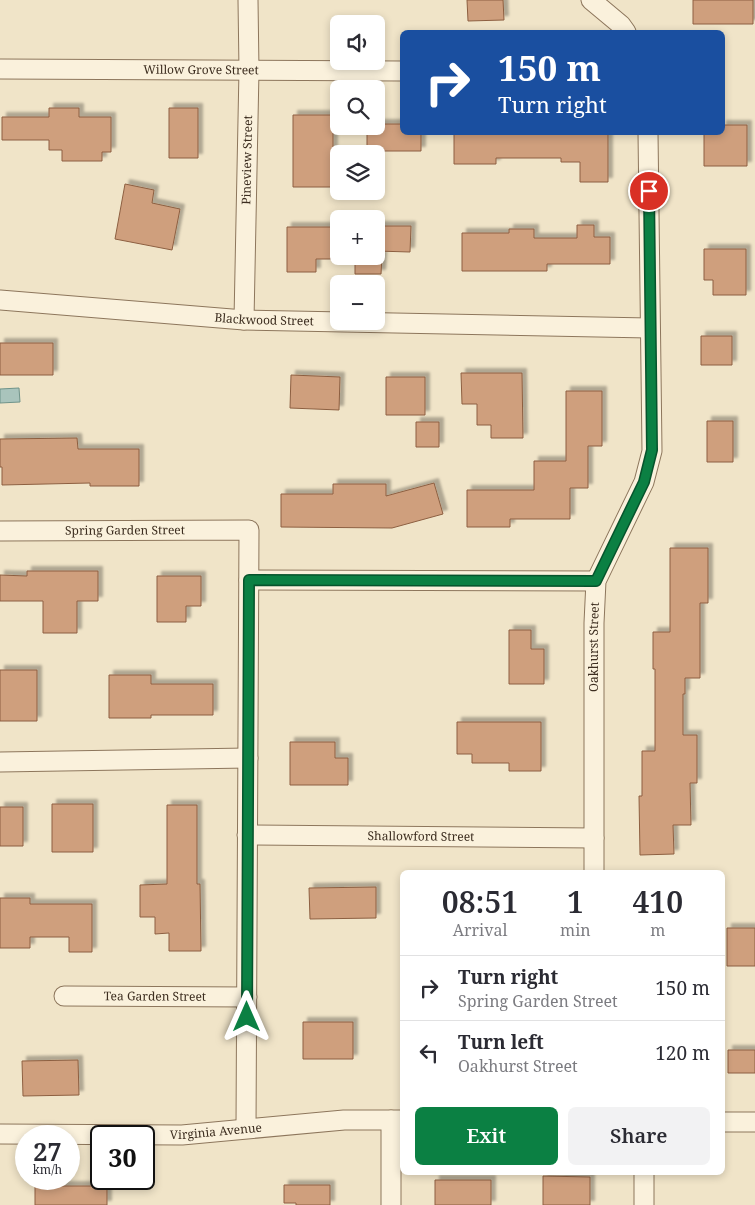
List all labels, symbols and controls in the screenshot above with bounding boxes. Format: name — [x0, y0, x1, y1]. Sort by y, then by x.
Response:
map controls — [330, 15, 385, 330]
button: sound — [330, 15, 385, 70]
text: 150 m — [498, 44, 601, 91]
icon: right — [415, 50, 480, 115]
street label: Willow Grove Street — [143, 61, 259, 78]
button: search — [330, 80, 385, 135]
text: Turn right — [498, 89, 607, 119]
street label: Pineview Street — [237, 115, 256, 205]
button: layers — [330, 145, 385, 200]
pin — [628, 170, 670, 212]
icon: arrive — [635, 177, 663, 205]
button: + — [330, 210, 385, 265]
button: − — [330, 275, 385, 330]
street label: Blackwood Street — [214, 309, 314, 329]
street label: Spring Garden Street — [65, 521, 185, 539]
street label: Oakhurst Street — [585, 602, 603, 692]
street label: Shallowford Street — [368, 827, 474, 845]
text: 08:51 — [442, 881, 518, 922]
text: 1 — [567, 881, 584, 922]
text: 410 — [632, 881, 683, 922]
text: Arrival — [453, 919, 507, 941]
text: min — [560, 919, 591, 941]
text: m — [650, 919, 665, 941]
text: Turn right — [458, 964, 558, 990]
icon: right — [415, 974, 443, 1002]
text: 150 m — [655, 975, 710, 1001]
street label: Tea Garden Street — [104, 987, 206, 1005]
position arrow — [220, 990, 272, 1042]
text: Spring Garden Street — [458, 990, 618, 1012]
text: Turn left — [458, 1029, 544, 1055]
icon: left — [415, 1039, 443, 1067]
text: 120 m — [655, 1040, 710, 1066]
text: Oakhurst Street — [458, 1055, 578, 1077]
button: Exit — [415, 1107, 558, 1165]
button: Share — [568, 1107, 710, 1165]
street label: Virginia Avenue — [170, 1119, 263, 1143]
speed limit sign: 30 — [90, 1125, 155, 1190]
text: 27 — [33, 1134, 62, 1168]
text: km/h — [33, 1161, 62, 1178]

